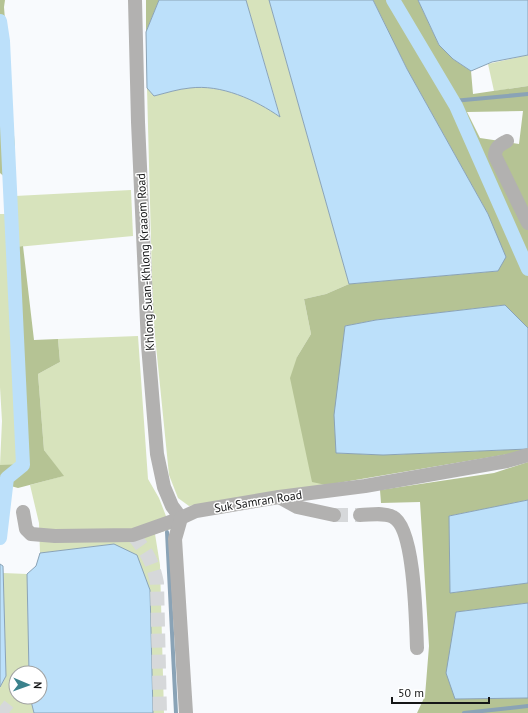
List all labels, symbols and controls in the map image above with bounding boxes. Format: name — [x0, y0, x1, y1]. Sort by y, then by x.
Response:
street label: Khlong Suan-Khlong Kraaom Road — [133, 173, 157, 351]
street label: Suk Samran Road — [213, 487, 303, 515]
north arrow — [8, 665, 48, 705]
scale bar — [392, 679, 489, 705]
text: N — [31, 681, 45, 689]
text: 50 m — [398, 685, 424, 700]

